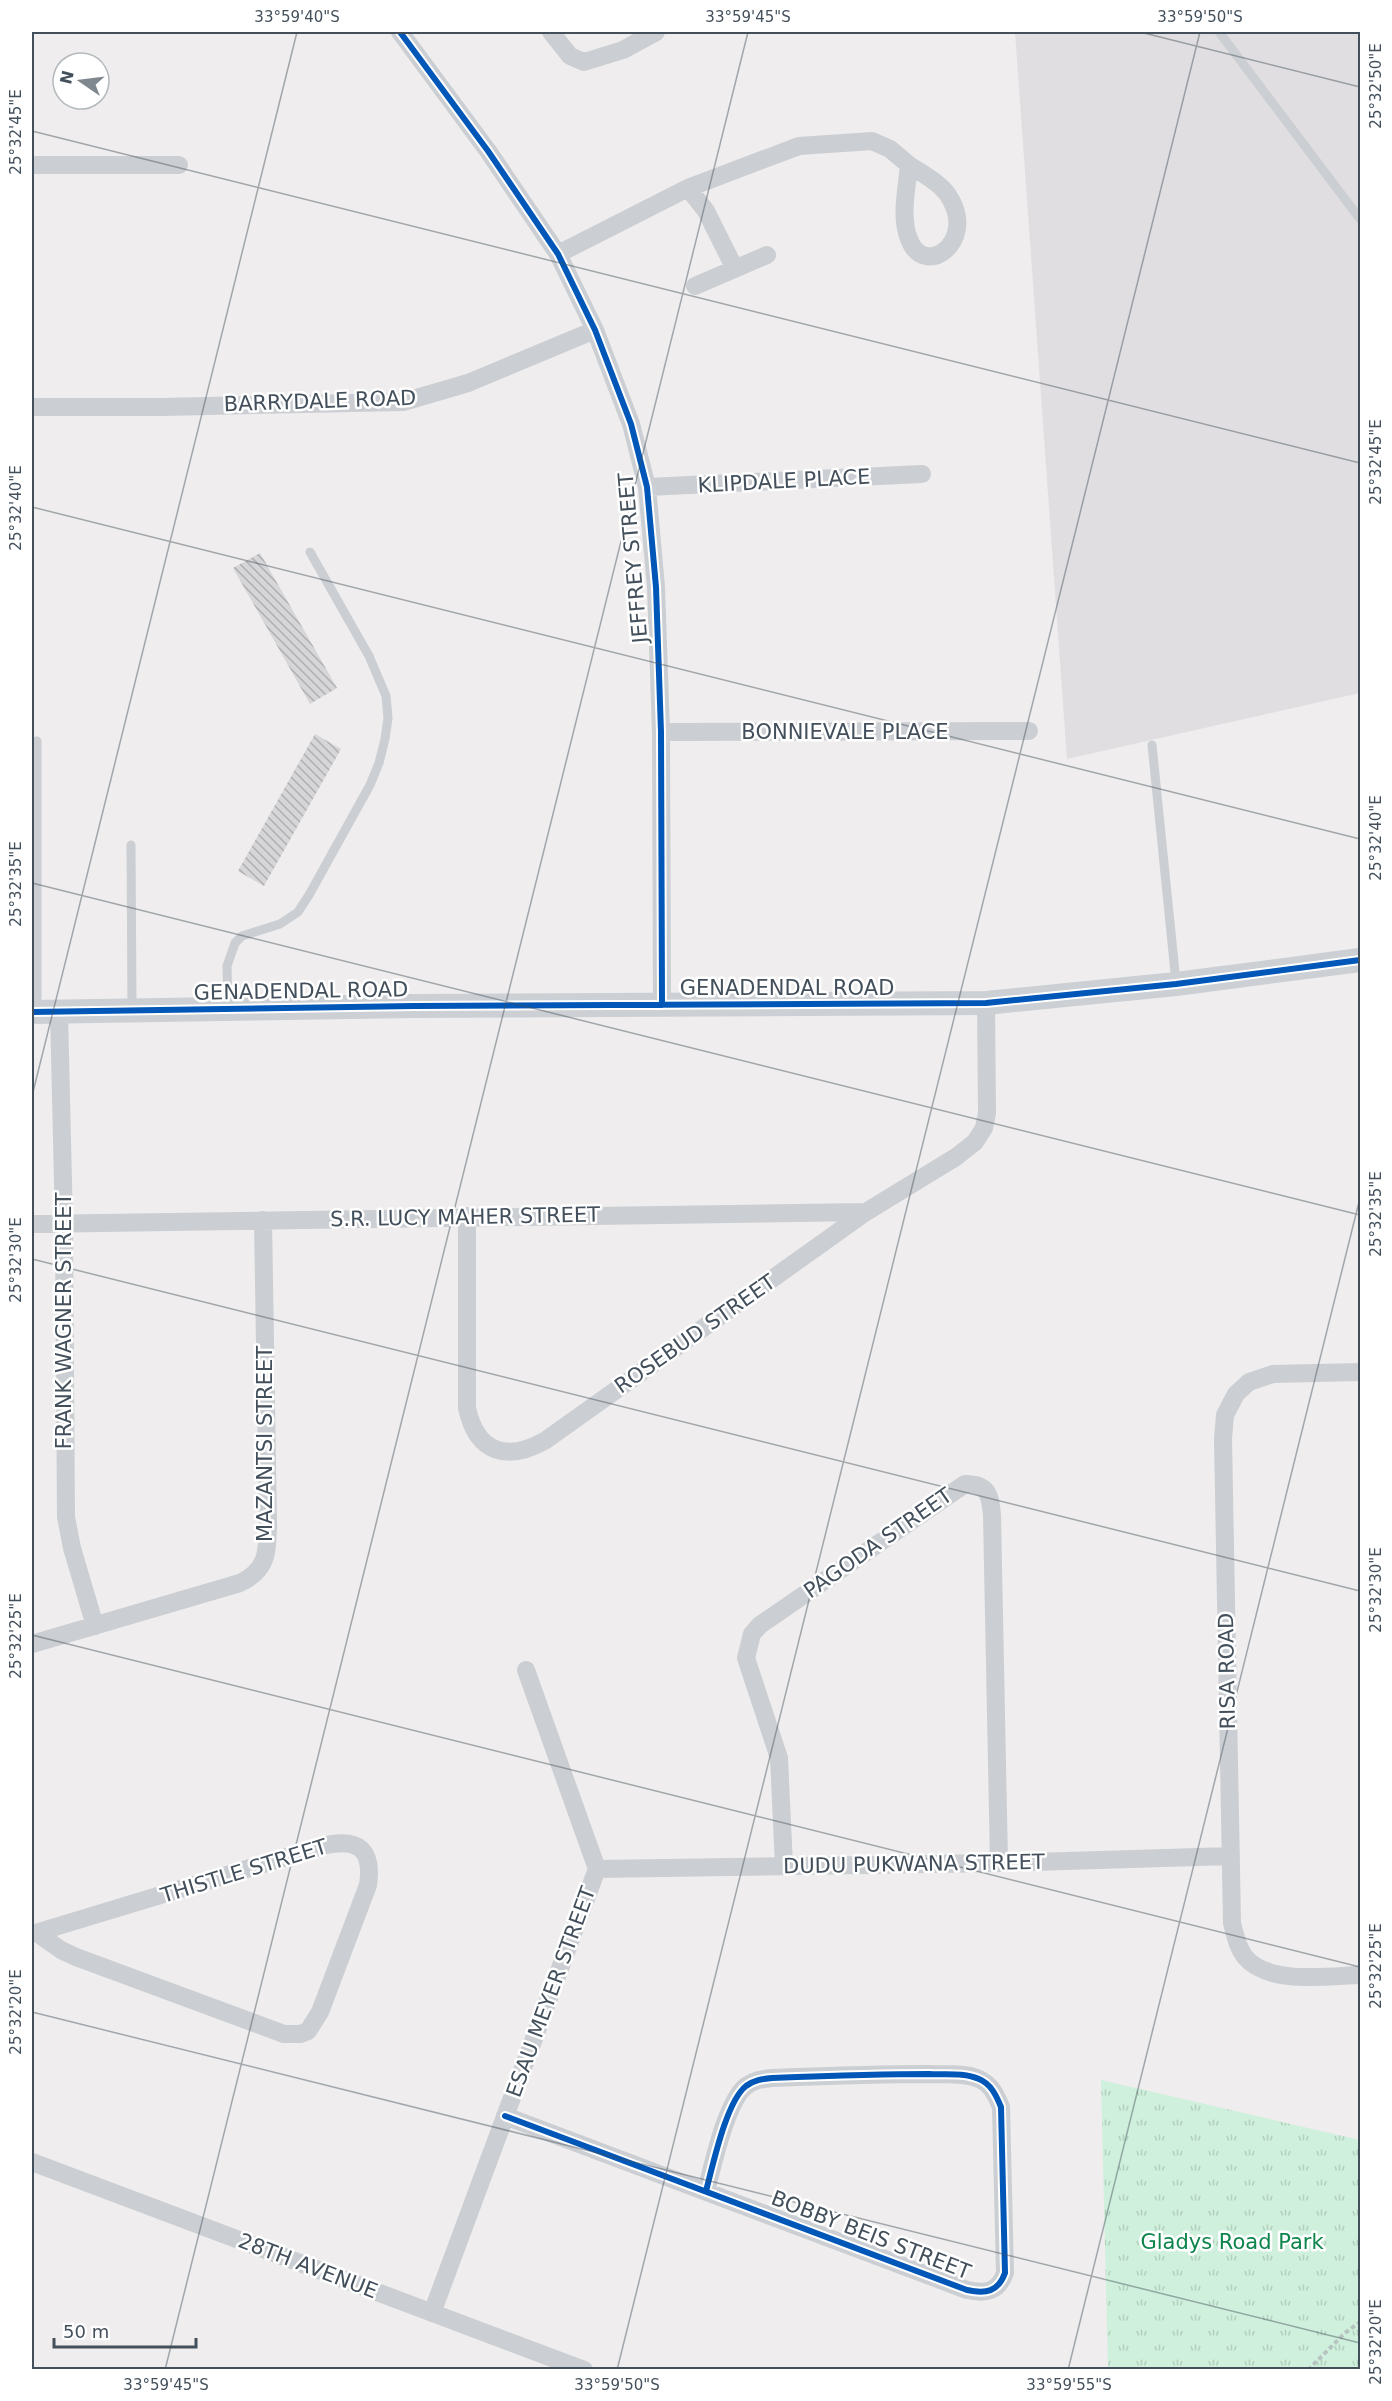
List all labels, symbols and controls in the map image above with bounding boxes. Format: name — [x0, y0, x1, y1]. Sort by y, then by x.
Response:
text: 33°59'40"S — [254, 8, 340, 26]
text: 33°59'45"S — [705, 8, 791, 26]
text: 33°59'50"S — [1157, 8, 1243, 26]
text: 25°32'50"E — [1367, 43, 1385, 129]
north arrow — [51, 51, 111, 111]
text: N — [56, 69, 78, 86]
text: 25°32'45"E — [7, 89, 25, 175]
street label: BARRYDALE ROAD — [223, 386, 417, 416]
text: 25°32'45"E — [1367, 419, 1385, 505]
street label: KLIPDALE PLACE — [697, 464, 871, 498]
text: 25°32'40"E — [7, 465, 25, 551]
street label: JEFFREY STREET — [614, 472, 653, 646]
street label: BONNIEVALE PLACE — [741, 720, 949, 744]
text: 25°32'40"E — [1367, 795, 1385, 881]
text: 25°32'35"E — [7, 841, 25, 927]
street label: GENADENDAL ROAD — [680, 976, 894, 1000]
street label: GENADENDAL ROAD — [194, 977, 408, 1005]
text: 25°32'35"E — [1367, 1171, 1385, 1257]
street label: FRANK WAGNER STREET — [52, 1193, 76, 1449]
street label: S.R. LUCY MAHER STREET — [330, 1203, 600, 1231]
text: 25°32'30"E — [7, 1217, 25, 1303]
street label: ROSEBUD STREET — [610, 1269, 780, 1398]
street label: MAZANTSI STREET — [253, 1346, 277, 1542]
street label: PAGODA STREET — [799, 1483, 957, 1603]
text: 25°32'30"E — [1367, 1547, 1385, 1633]
text: 25°32'25"E — [7, 1593, 25, 1679]
street label: RISA ROAD — [1214, 1612, 1240, 1730]
street label: THISTLE STREET — [157, 1834, 330, 1908]
street label: DUDU PUKWANA STREET — [783, 1850, 1045, 1878]
street label: ESAU MEYER STREET — [502, 1883, 600, 2101]
text: 25°32'25"E — [1367, 1923, 1385, 2009]
text: 25°32'20"E — [7, 1969, 25, 2055]
street label: BOBBY BEIS STREET — [768, 2186, 974, 2284]
street label: 28TH AVENUE — [235, 2228, 381, 2304]
park label: Gladys Road Park — [1140, 2230, 1324, 2254]
text: 25°32'20"E — [1367, 2299, 1385, 2385]
scale bar — [54, 2311, 196, 2349]
text: 50 m — [63, 2321, 109, 2342]
text: 33°59'45"S — [123, 2376, 209, 2394]
text: 33°59'50"S — [574, 2376, 660, 2394]
text: 33°59'55"S — [1026, 2376, 1112, 2394]

